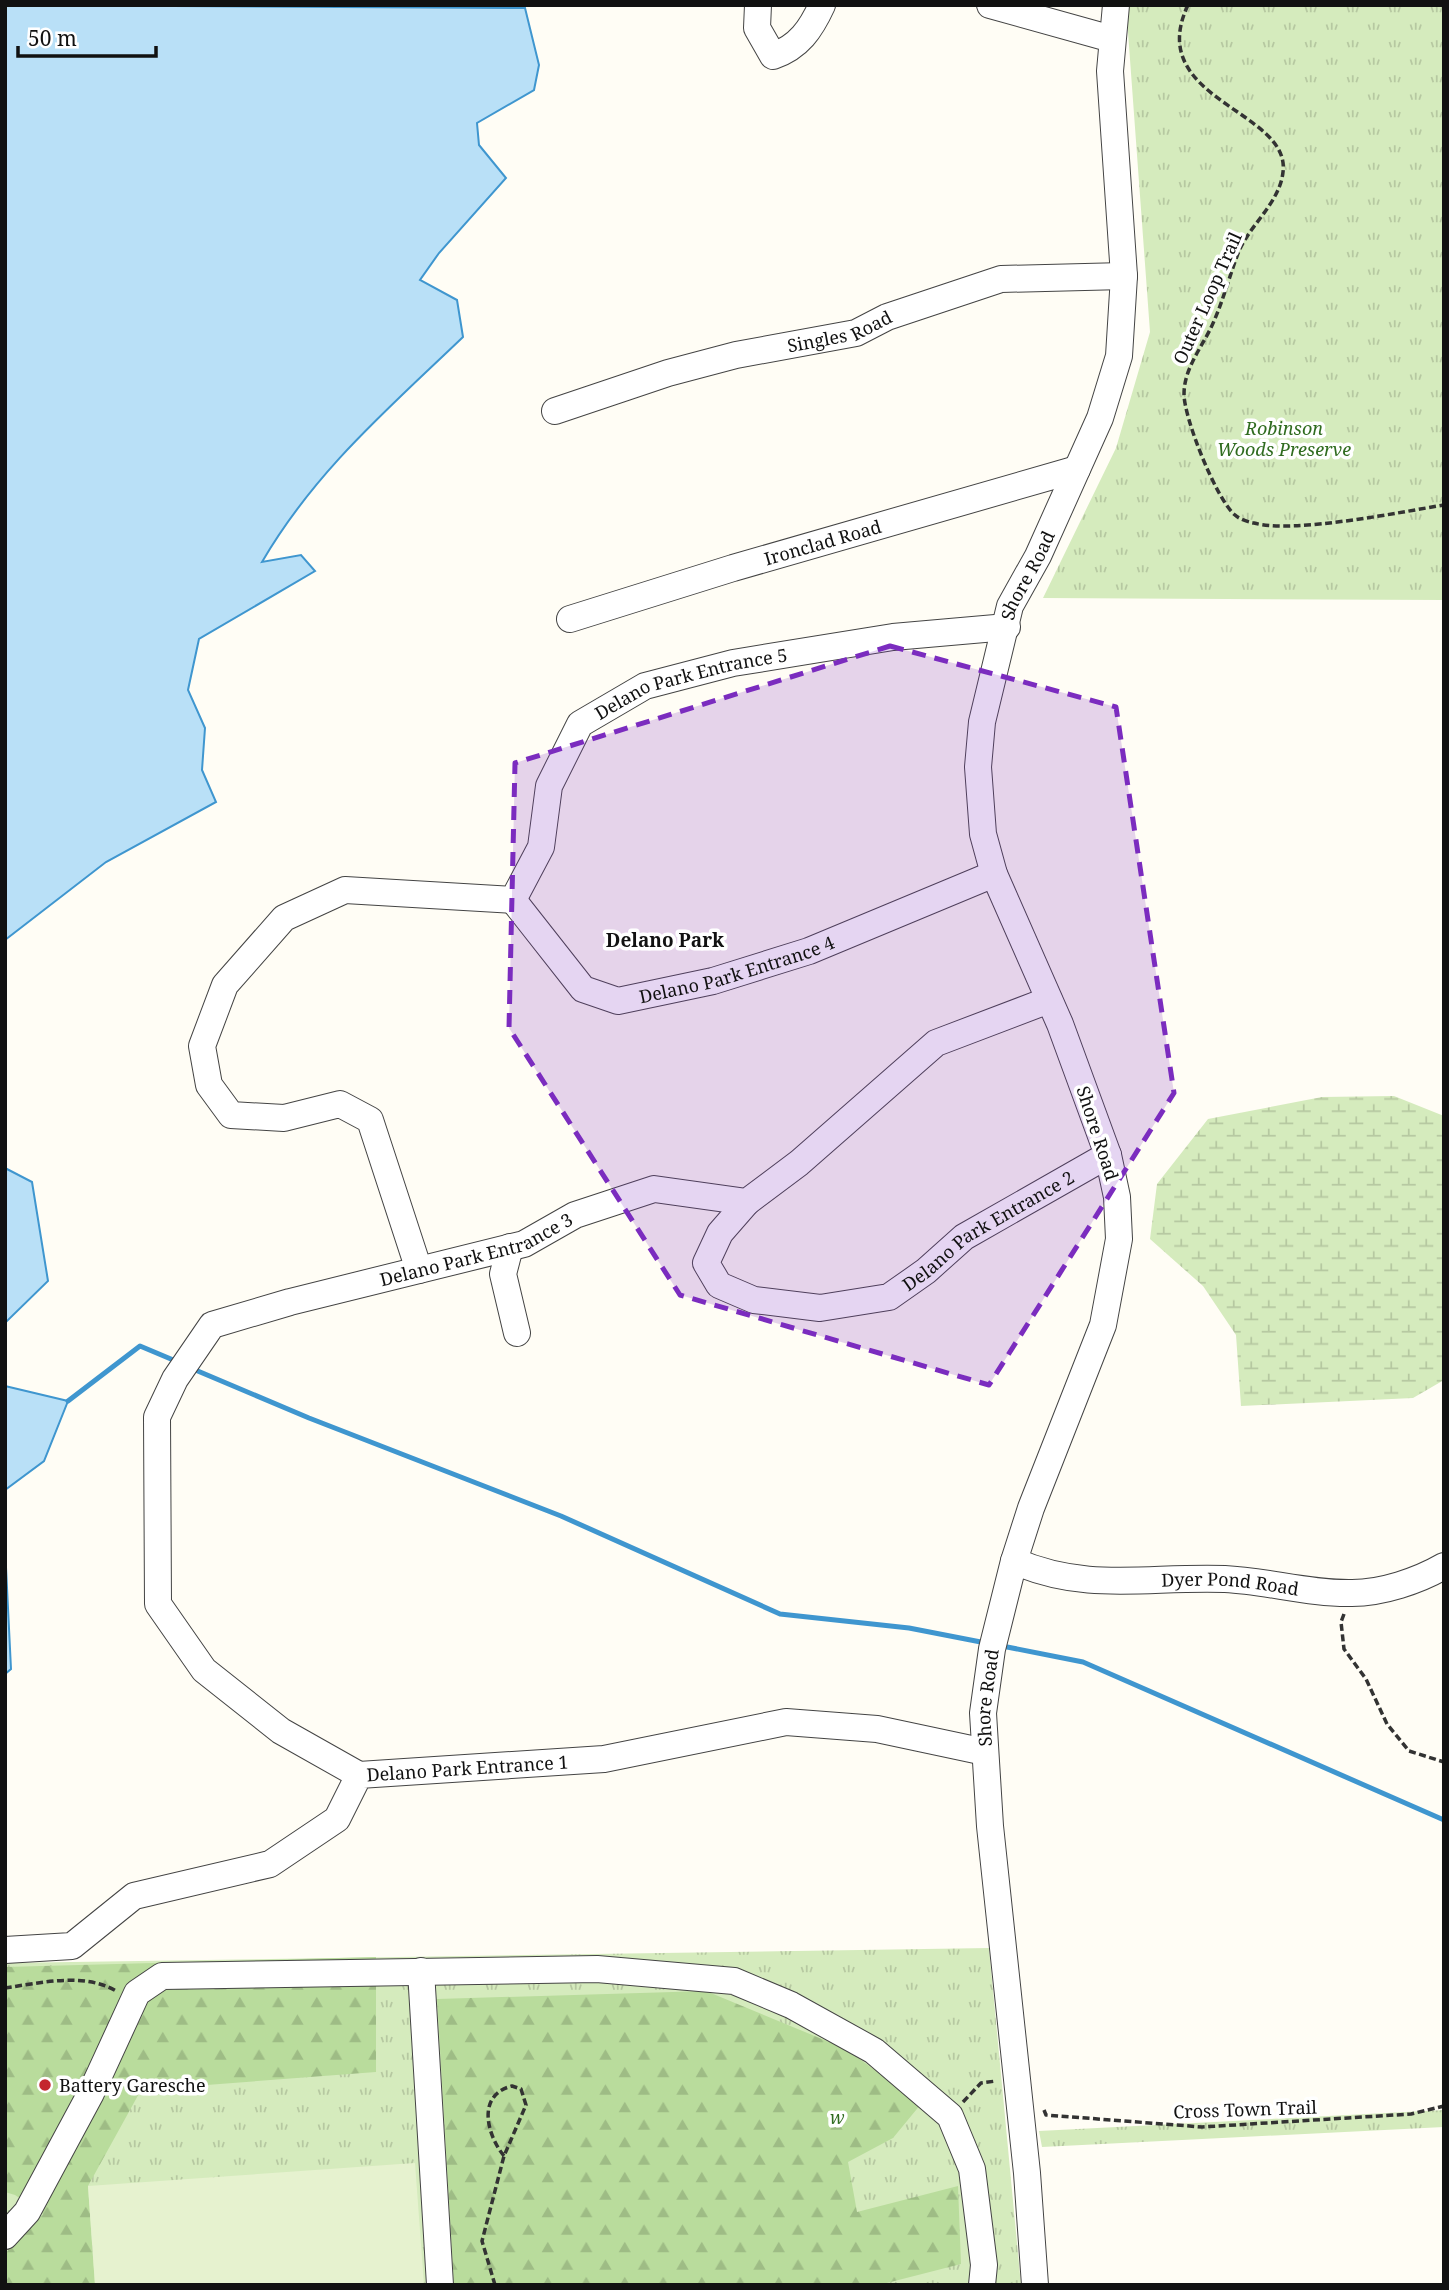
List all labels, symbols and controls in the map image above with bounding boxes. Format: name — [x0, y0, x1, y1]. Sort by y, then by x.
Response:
scale bar — [18, 14, 156, 58]
text: 50 m — [28, 24, 77, 52]
street label: Outer Loop Trail — [1167, 228, 1247, 368]
street label: Singles Road — [785, 305, 896, 357]
park label: Robinson Woods Preserve — [1217, 416, 1351, 461]
street label: Ironclad Road — [761, 514, 884, 570]
street label: Shore Road — [995, 527, 1060, 623]
street label: Delano Park Entrance 5 — [590, 642, 789, 725]
district label: Delano Park — [606, 927, 725, 953]
street label: Delano Park Entrance 4 — [637, 930, 838, 1008]
street label: Shore Road — [1071, 1083, 1125, 1183]
street label: Delano Park Entrance 2 — [897, 1165, 1078, 1296]
street label: Delano Park Entrance 3 — [377, 1207, 577, 1291]
street label: Dyer Pond Road — [1161, 1567, 1301, 1601]
street label: Shore Road — [971, 1648, 1004, 1747]
street label: Delano Park Entrance 1 — [366, 1749, 569, 1786]
place label: Battery Garesche — [59, 2073, 206, 2097]
marker: Battery Garesche — [37, 2077, 53, 2093]
street label: Cross Town Trail — [1173, 2094, 1318, 2124]
park label: w — [830, 2105, 845, 2129]

